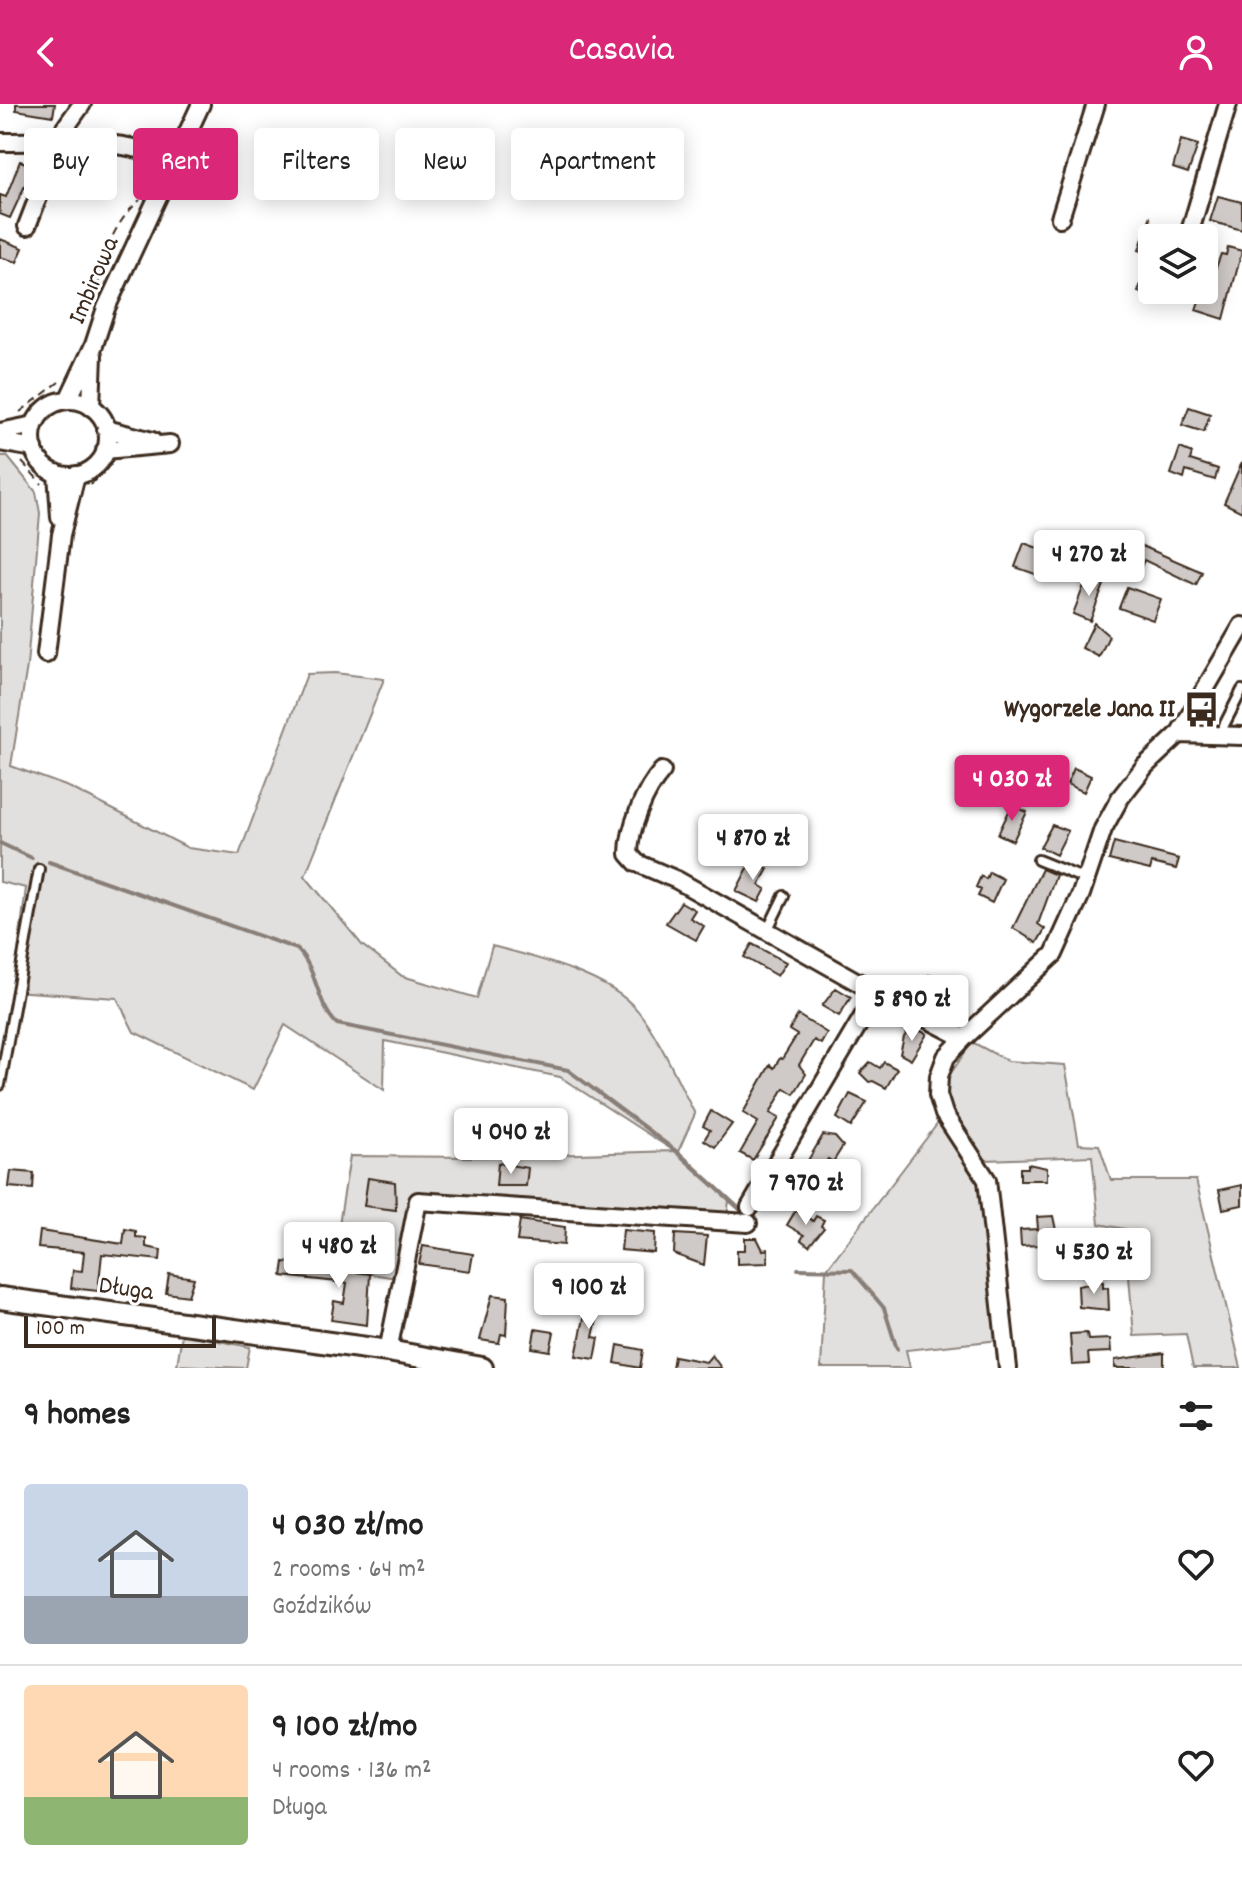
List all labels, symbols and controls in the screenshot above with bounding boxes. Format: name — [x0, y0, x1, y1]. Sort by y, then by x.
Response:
text: Casavia — [568, 26, 674, 78]
icon: back — [24, 30, 68, 74]
icon: person — [1174, 30, 1218, 74]
chip: Buy — [24, 128, 117, 200]
chip: Rent — [133, 128, 238, 200]
chip: Filters — [254, 128, 379, 200]
chip: New — [395, 128, 495, 200]
chip: Apartment — [511, 128, 684, 200]
map controls — [1138, 224, 1218, 304]
button: layers — [1138, 224, 1218, 304]
street label: Imbirowa — [60, 231, 130, 331]
pin: 4 270 zł — [1006, 530, 1172, 598]
text: 4 270 zł — [1052, 537, 1126, 574]
bus stop icon: Wygorzele Jana II — [1182, 691, 1220, 729]
place label: Wygorzele Jana II — [1004, 692, 1176, 729]
pin: 4 030 zł — [929, 755, 1095, 823]
text: 4 030 zł — [972, 762, 1052, 799]
pin: 4 870 zł — [670, 814, 836, 882]
text: 4 870 zł — [716, 821, 790, 858]
pin: 5 890 zł — [829, 975, 995, 1043]
text: 5 890 zł — [874, 982, 950, 1019]
pin: 4 040 zł — [428, 1108, 594, 1176]
text: 4 040 zł — [472, 1115, 550, 1152]
pin: 7 970 zł — [723, 1159, 889, 1227]
text: 7 970 zł — [769, 1166, 843, 1203]
pin: 4 480 zł — [256, 1222, 422, 1290]
pin: 4 530 zł — [1011, 1228, 1177, 1296]
text: 4 480 zł — [302, 1229, 376, 1266]
text: 4 530 zł — [1056, 1235, 1132, 1272]
pin: 9 100 zł — [506, 1263, 672, 1331]
street label: Długa — [96, 1268, 156, 1312]
text: 9 100 zł — [552, 1270, 626, 1307]
scale bar — [24, 1312, 216, 1348]
text: 100 m — [36, 1314, 85, 1345]
text: 9 homes — [24, 1392, 131, 1441]
icon: filters — [1174, 1394, 1218, 1438]
text: 4 030 zł/mo — [272, 1503, 424, 1552]
icon: home — [88, 1516, 184, 1612]
icon: heart — [1174, 1542, 1218, 1586]
text: 2 rooms · 64 m² — [272, 1552, 426, 1589]
text: Goździków — [272, 1589, 372, 1626]
text: 9 100 zł/mo — [272, 1704, 417, 1753]
icon: home — [88, 1717, 184, 1813]
icon: heart — [1174, 1743, 1218, 1787]
text: 4 rooms · 136 m² — [272, 1753, 431, 1790]
text: Długa — [272, 1790, 327, 1827]

